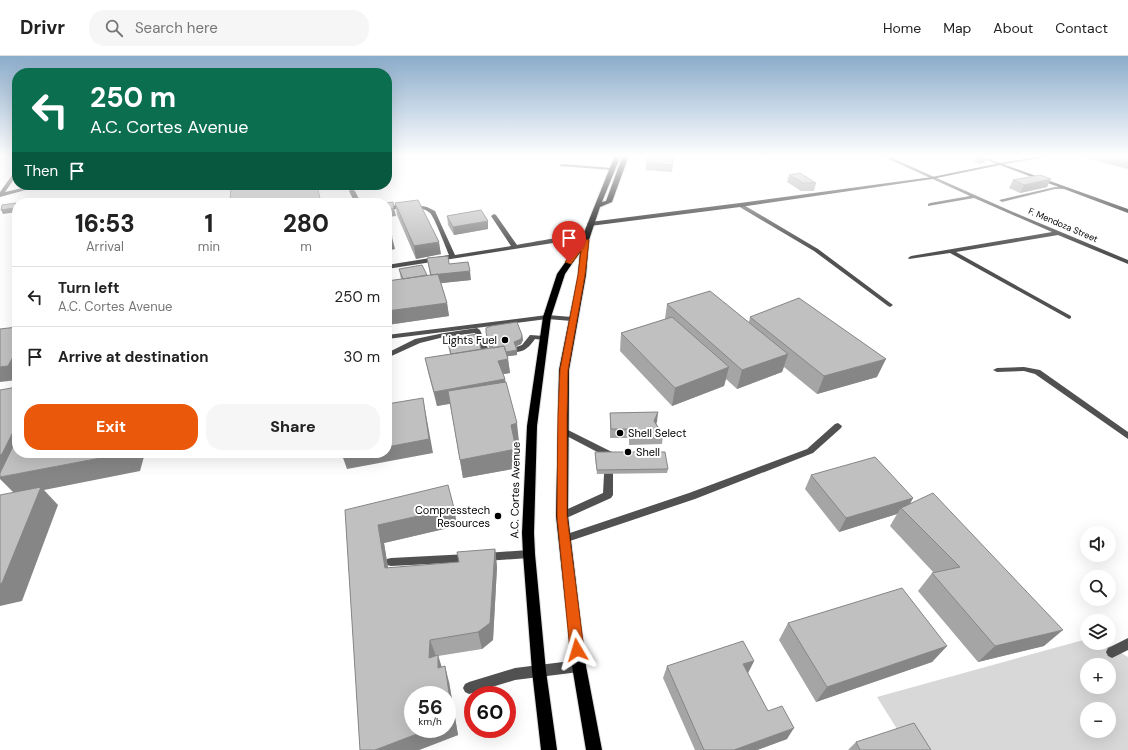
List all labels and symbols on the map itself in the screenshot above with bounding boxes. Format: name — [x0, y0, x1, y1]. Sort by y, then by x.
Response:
street label: F. Mendoza Street — [1027, 205, 1100, 245]
pin — [552, 221, 586, 262]
place label: Lights Fuel — [442, 333, 497, 347]
marker: Lights Fuel — [500, 335, 510, 345]
place label: Shell Select — [628, 426, 687, 440]
marker: Shell Select — [615, 428, 625, 438]
street label: A.C. Cortes Avenue — [507, 441, 523, 539]
place label: Shell — [636, 445, 660, 459]
marker: Shell — [623, 447, 633, 457]
place label: Compresstech Resources — [415, 503, 490, 530]
marker: Compresstech Resources — [493, 511, 503, 521]
position arrow — [556, 629, 598, 671]
speed limit sign: 60 — [464, 686, 516, 738]

